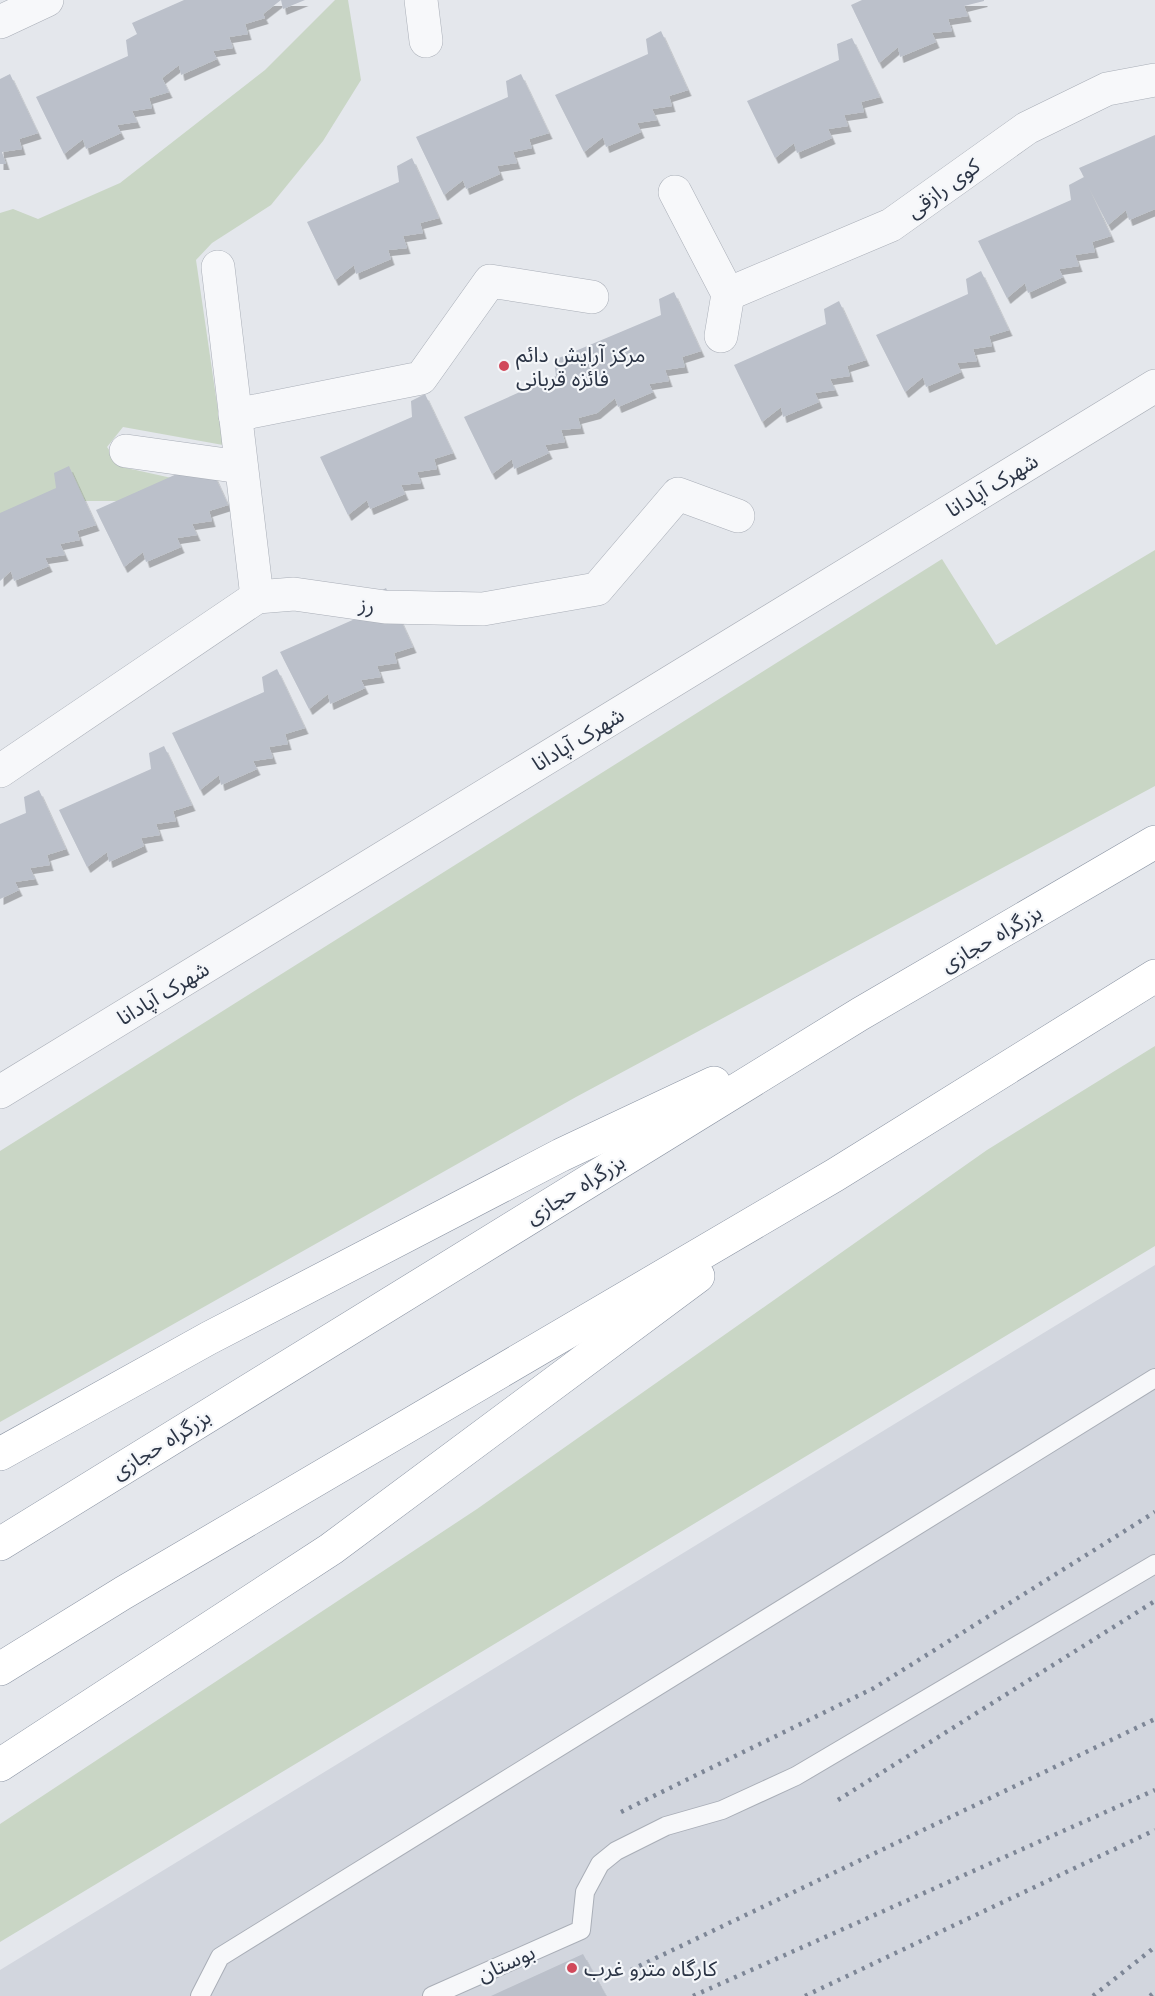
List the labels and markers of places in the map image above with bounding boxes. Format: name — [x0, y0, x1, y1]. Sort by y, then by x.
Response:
place label: مرکز آرایش دائم فائزه قربانی — [516, 343, 646, 391]
marker: مرکز آرایش دائم فائزه قربانی — [497, 359, 511, 373]
place label: کارگاه مترو غرب — [584, 1957, 717, 1981]
marker: کارگاه مترو غرب — [565, 1961, 579, 1975]

